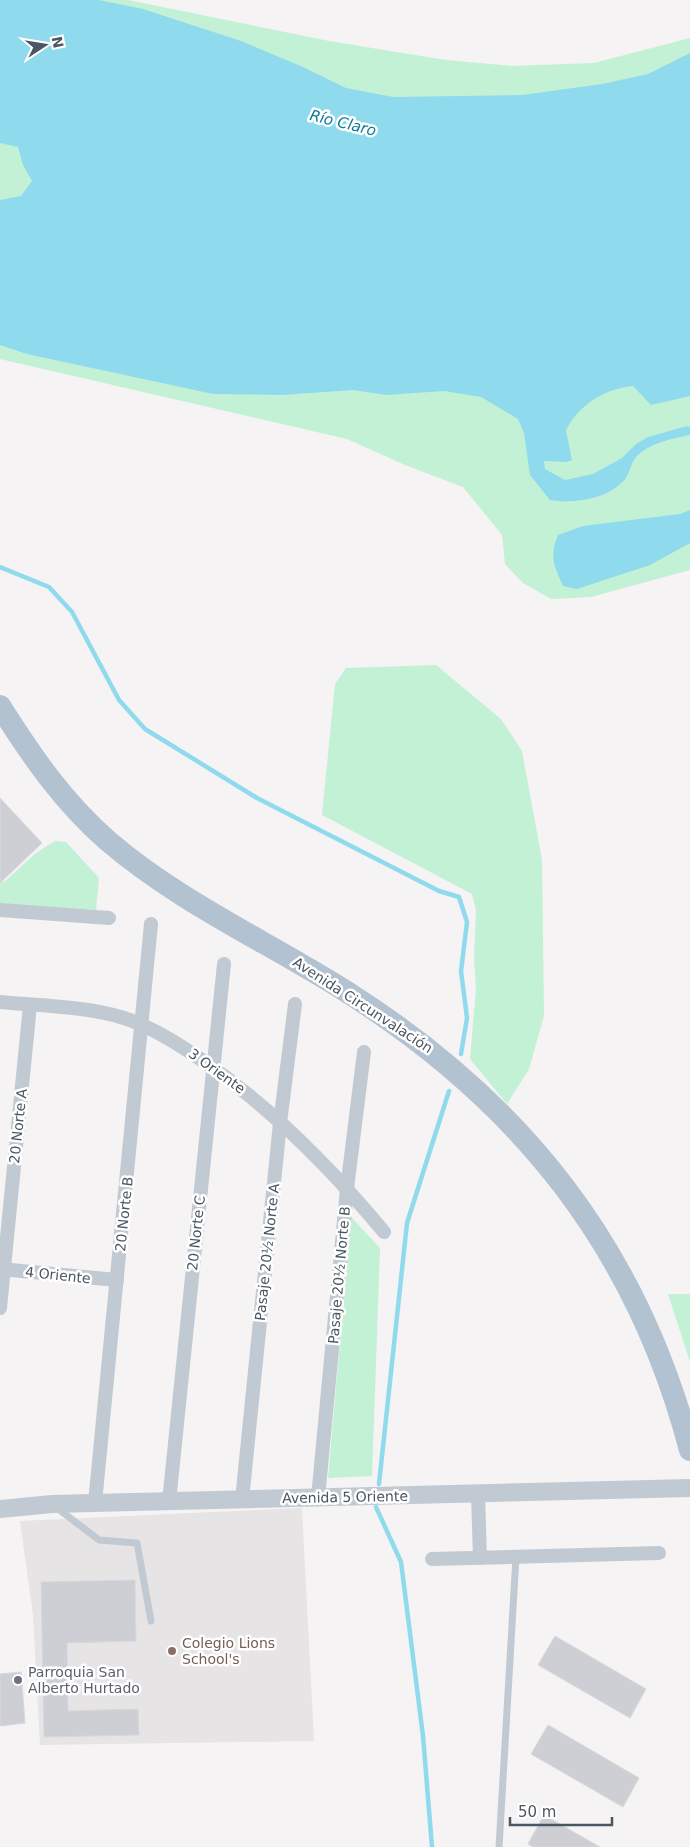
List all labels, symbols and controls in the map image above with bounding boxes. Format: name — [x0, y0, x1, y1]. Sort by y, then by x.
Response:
north arrow — [20, 20, 70, 70]
text: N — [49, 35, 67, 50]
water label: Río Claro — [308, 106, 378, 140]
street label: Avenida Circunvalación — [290, 954, 436, 1056]
street label: 3 Oriente — [186, 1045, 248, 1097]
street label: 20 Norte A — [6, 1087, 30, 1164]
street label: 20 Norte B — [112, 1176, 136, 1252]
street label: Pasaje 20½ Norte A — [252, 1182, 282, 1321]
street label: 20 Norte C — [184, 1194, 208, 1271]
street label: Pasaje 20½ Norte B — [325, 1206, 353, 1344]
street label: 4 Oriente — [25, 1264, 91, 1286]
street label: Avenida 5 Oriente — [282, 1488, 408, 1506]
place label: Colegio Lions School's — [182, 1635, 275, 1667]
marker: Colegio Lions School's — [166, 1645, 178, 1657]
place label: Parroquia San Alberto Hurtado — [28, 1664, 140, 1696]
marker: Parroquia San Alberto Hurtado — [12, 1674, 24, 1686]
scale bar — [510, 1794, 612, 1826]
text: 50 m — [518, 1803, 556, 1821]

